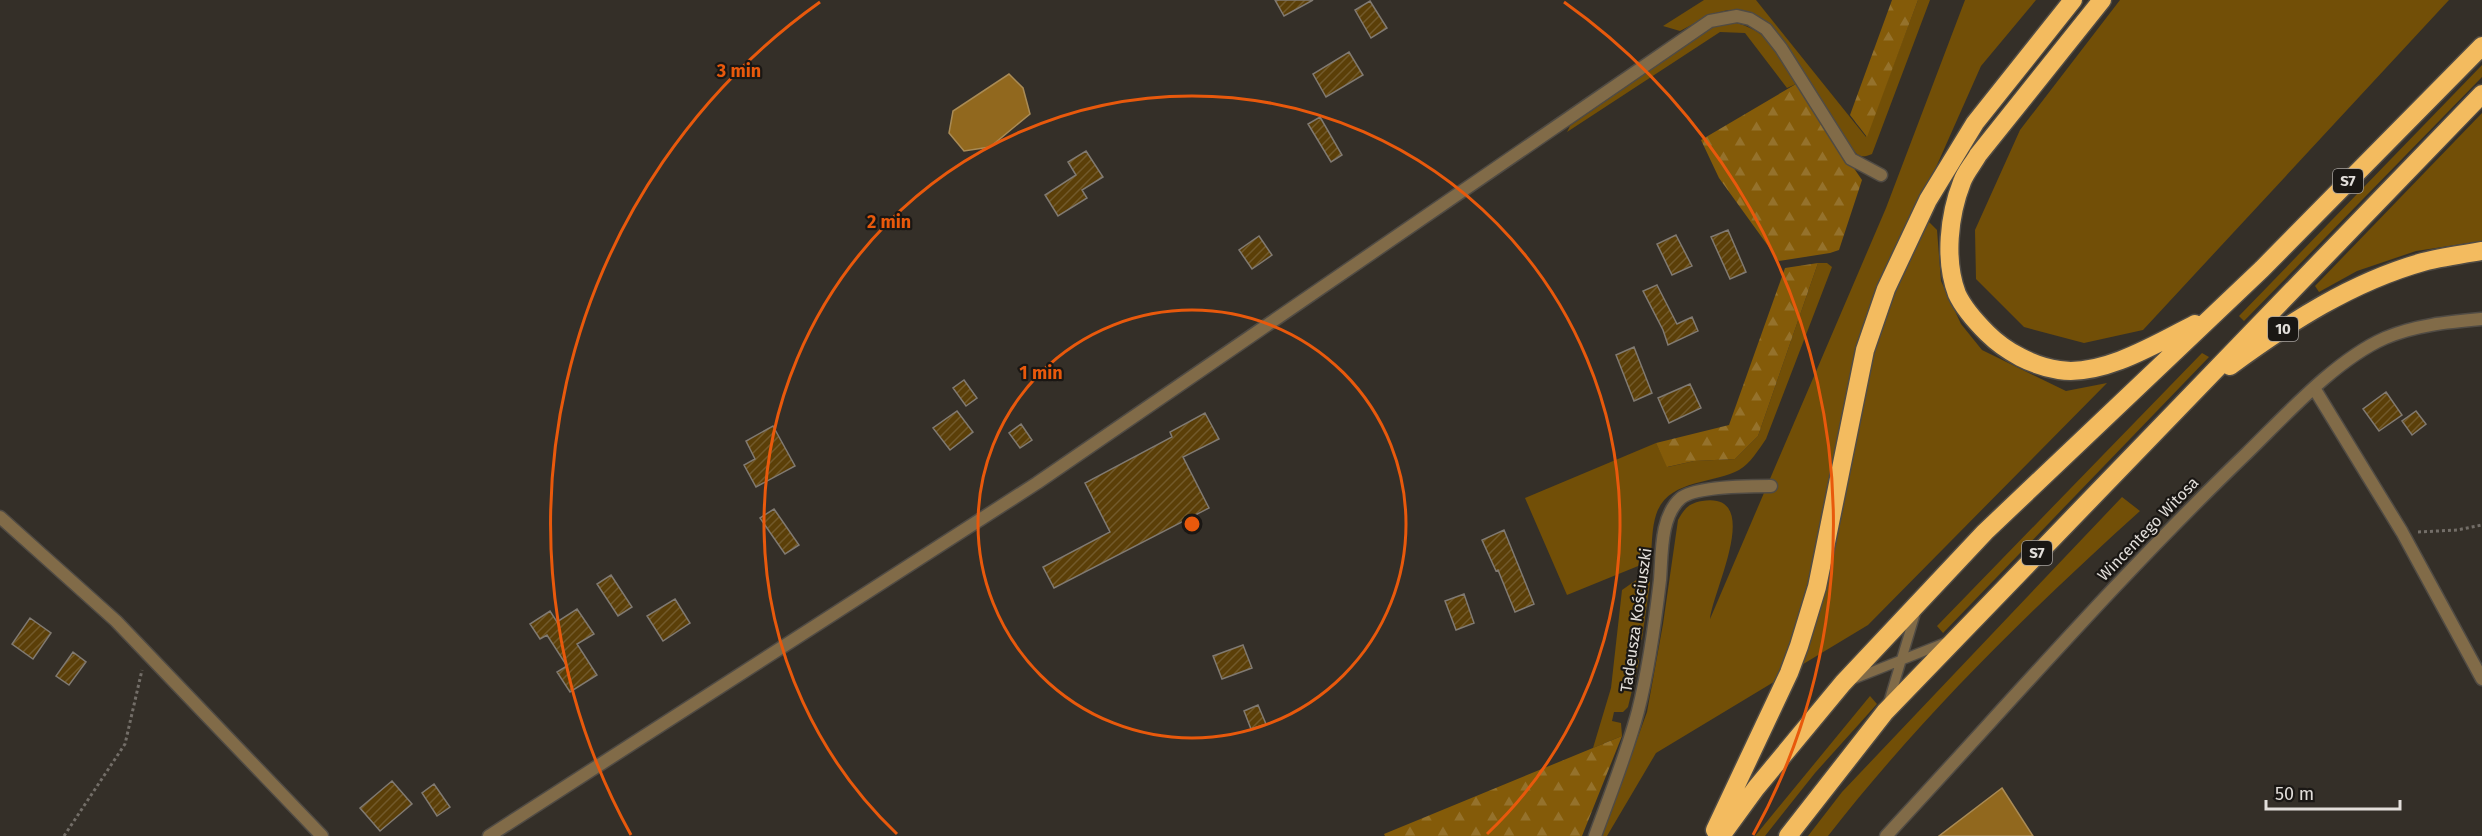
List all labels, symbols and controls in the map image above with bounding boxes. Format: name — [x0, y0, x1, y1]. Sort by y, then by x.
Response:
text: 3 min — [716, 60, 761, 82]
road number: S7 — [2333, 169, 2363, 193]
text: 2 min — [867, 211, 911, 233]
road number: 10 — [2268, 317, 2298, 341]
text: 1 min — [1019, 362, 1063, 384]
street label: Wincentego Witosa — [2094, 473, 2202, 585]
centre of rings — [1182, 514, 1202, 534]
road number: S7 — [2022, 541, 2052, 565]
street label: Tadeusza Kościuszki — [1616, 547, 1656, 693]
scale bar — [2266, 773, 2400, 811]
text: 50 m — [2275, 783, 2314, 805]

